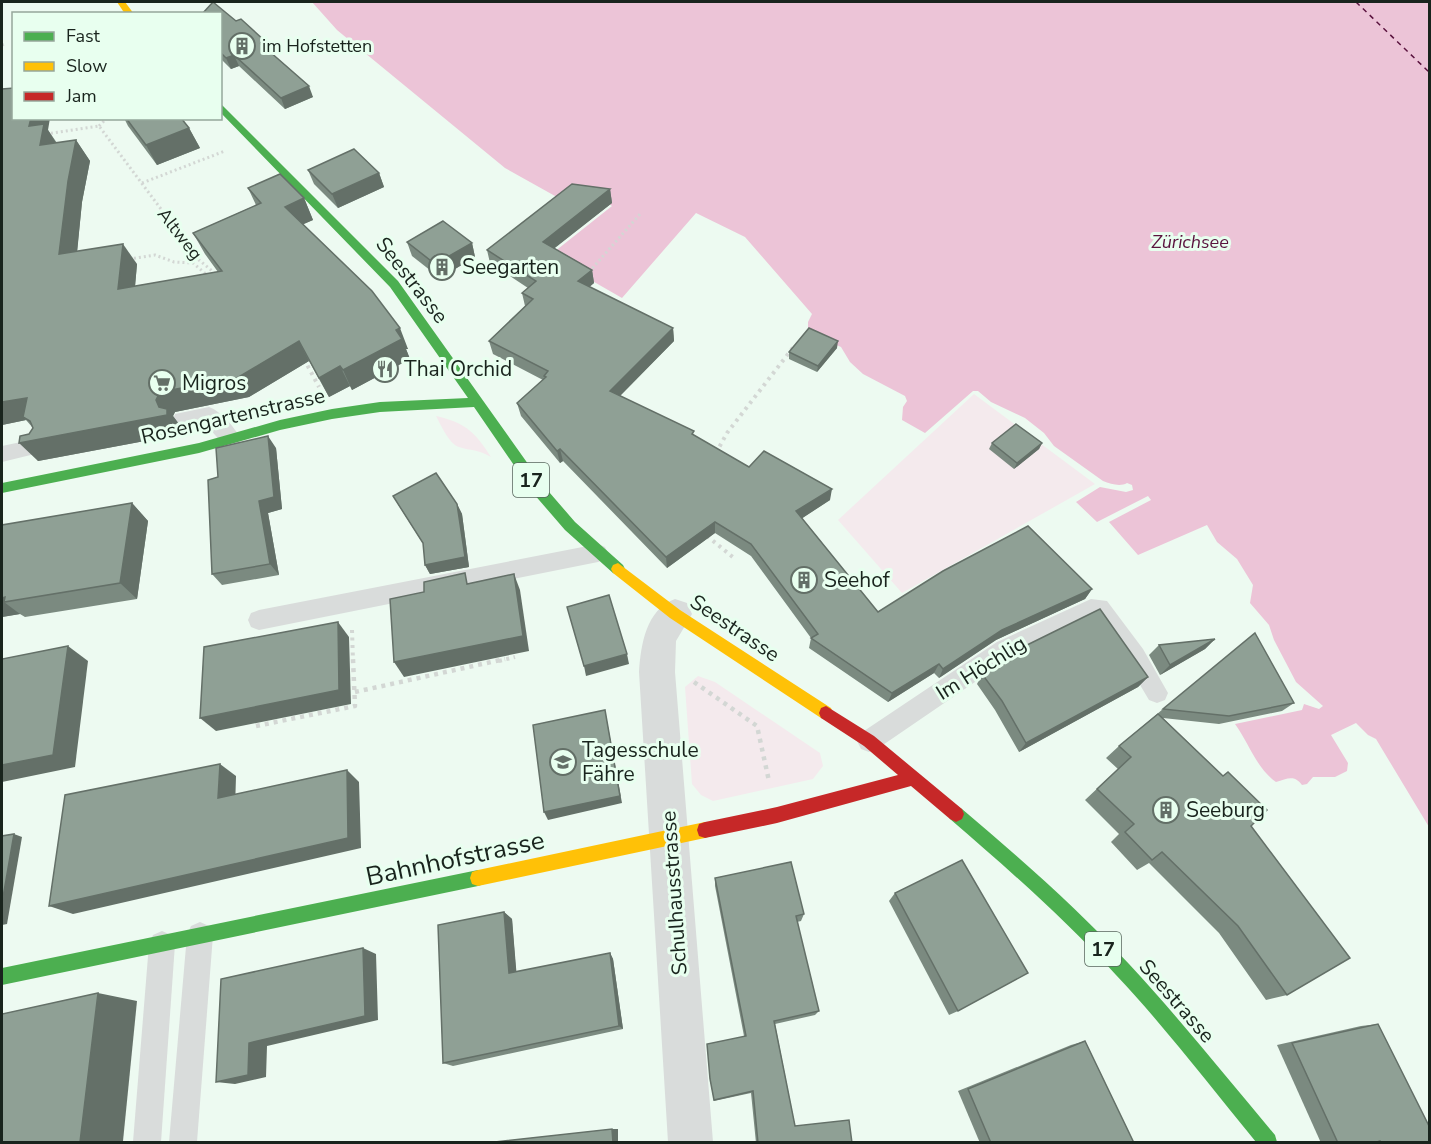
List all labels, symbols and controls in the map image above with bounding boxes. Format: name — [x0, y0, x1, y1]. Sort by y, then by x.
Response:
legend — [12, 12, 222, 120]
text: Fast — [66, 24, 101, 48]
building icon: im Hofstetten — [227, 31, 257, 61]
place label: im Hofstetten — [262, 34, 372, 58]
text: Slow — [66, 54, 107, 78]
text: Jam — [65, 84, 97, 108]
street label: Altweg — [152, 203, 208, 265]
water label: Zürichsee — [1151, 230, 1229, 254]
street label: Seestrasse — [369, 231, 455, 329]
building icon: Seegarten — [427, 252, 457, 282]
place label: Seegarten — [462, 253, 559, 281]
restaurant icon: Thai Orchid — [370, 354, 400, 384]
place label: Thai Orchid — [404, 355, 512, 383]
supermarket icon: Migros — [147, 368, 177, 398]
place label: Migros — [182, 369, 246, 397]
street label: Rosengartenstrasse — [138, 381, 328, 451]
road number: 17 — [513, 463, 549, 497]
building icon: Seehof — [789, 565, 819, 595]
place label: Seehof — [824, 566, 891, 594]
street label: Seestrasse — [685, 588, 785, 668]
street label: Im Höchlig — [931, 629, 1031, 707]
place label: Tagesschule Fähre — [582, 736, 699, 788]
school or university icon: Tagesschule Fähre — [548, 747, 578, 777]
building icon: Seeburg — [1151, 795, 1181, 825]
place label: Seeburg — [1186, 796, 1265, 824]
street label: Schulhausstrasse — [654, 810, 694, 976]
street label: Bahnhofstrasse — [363, 822, 548, 895]
road number: 17 — [1085, 932, 1121, 966]
street label: Seestrasse — [1133, 953, 1221, 1049]

